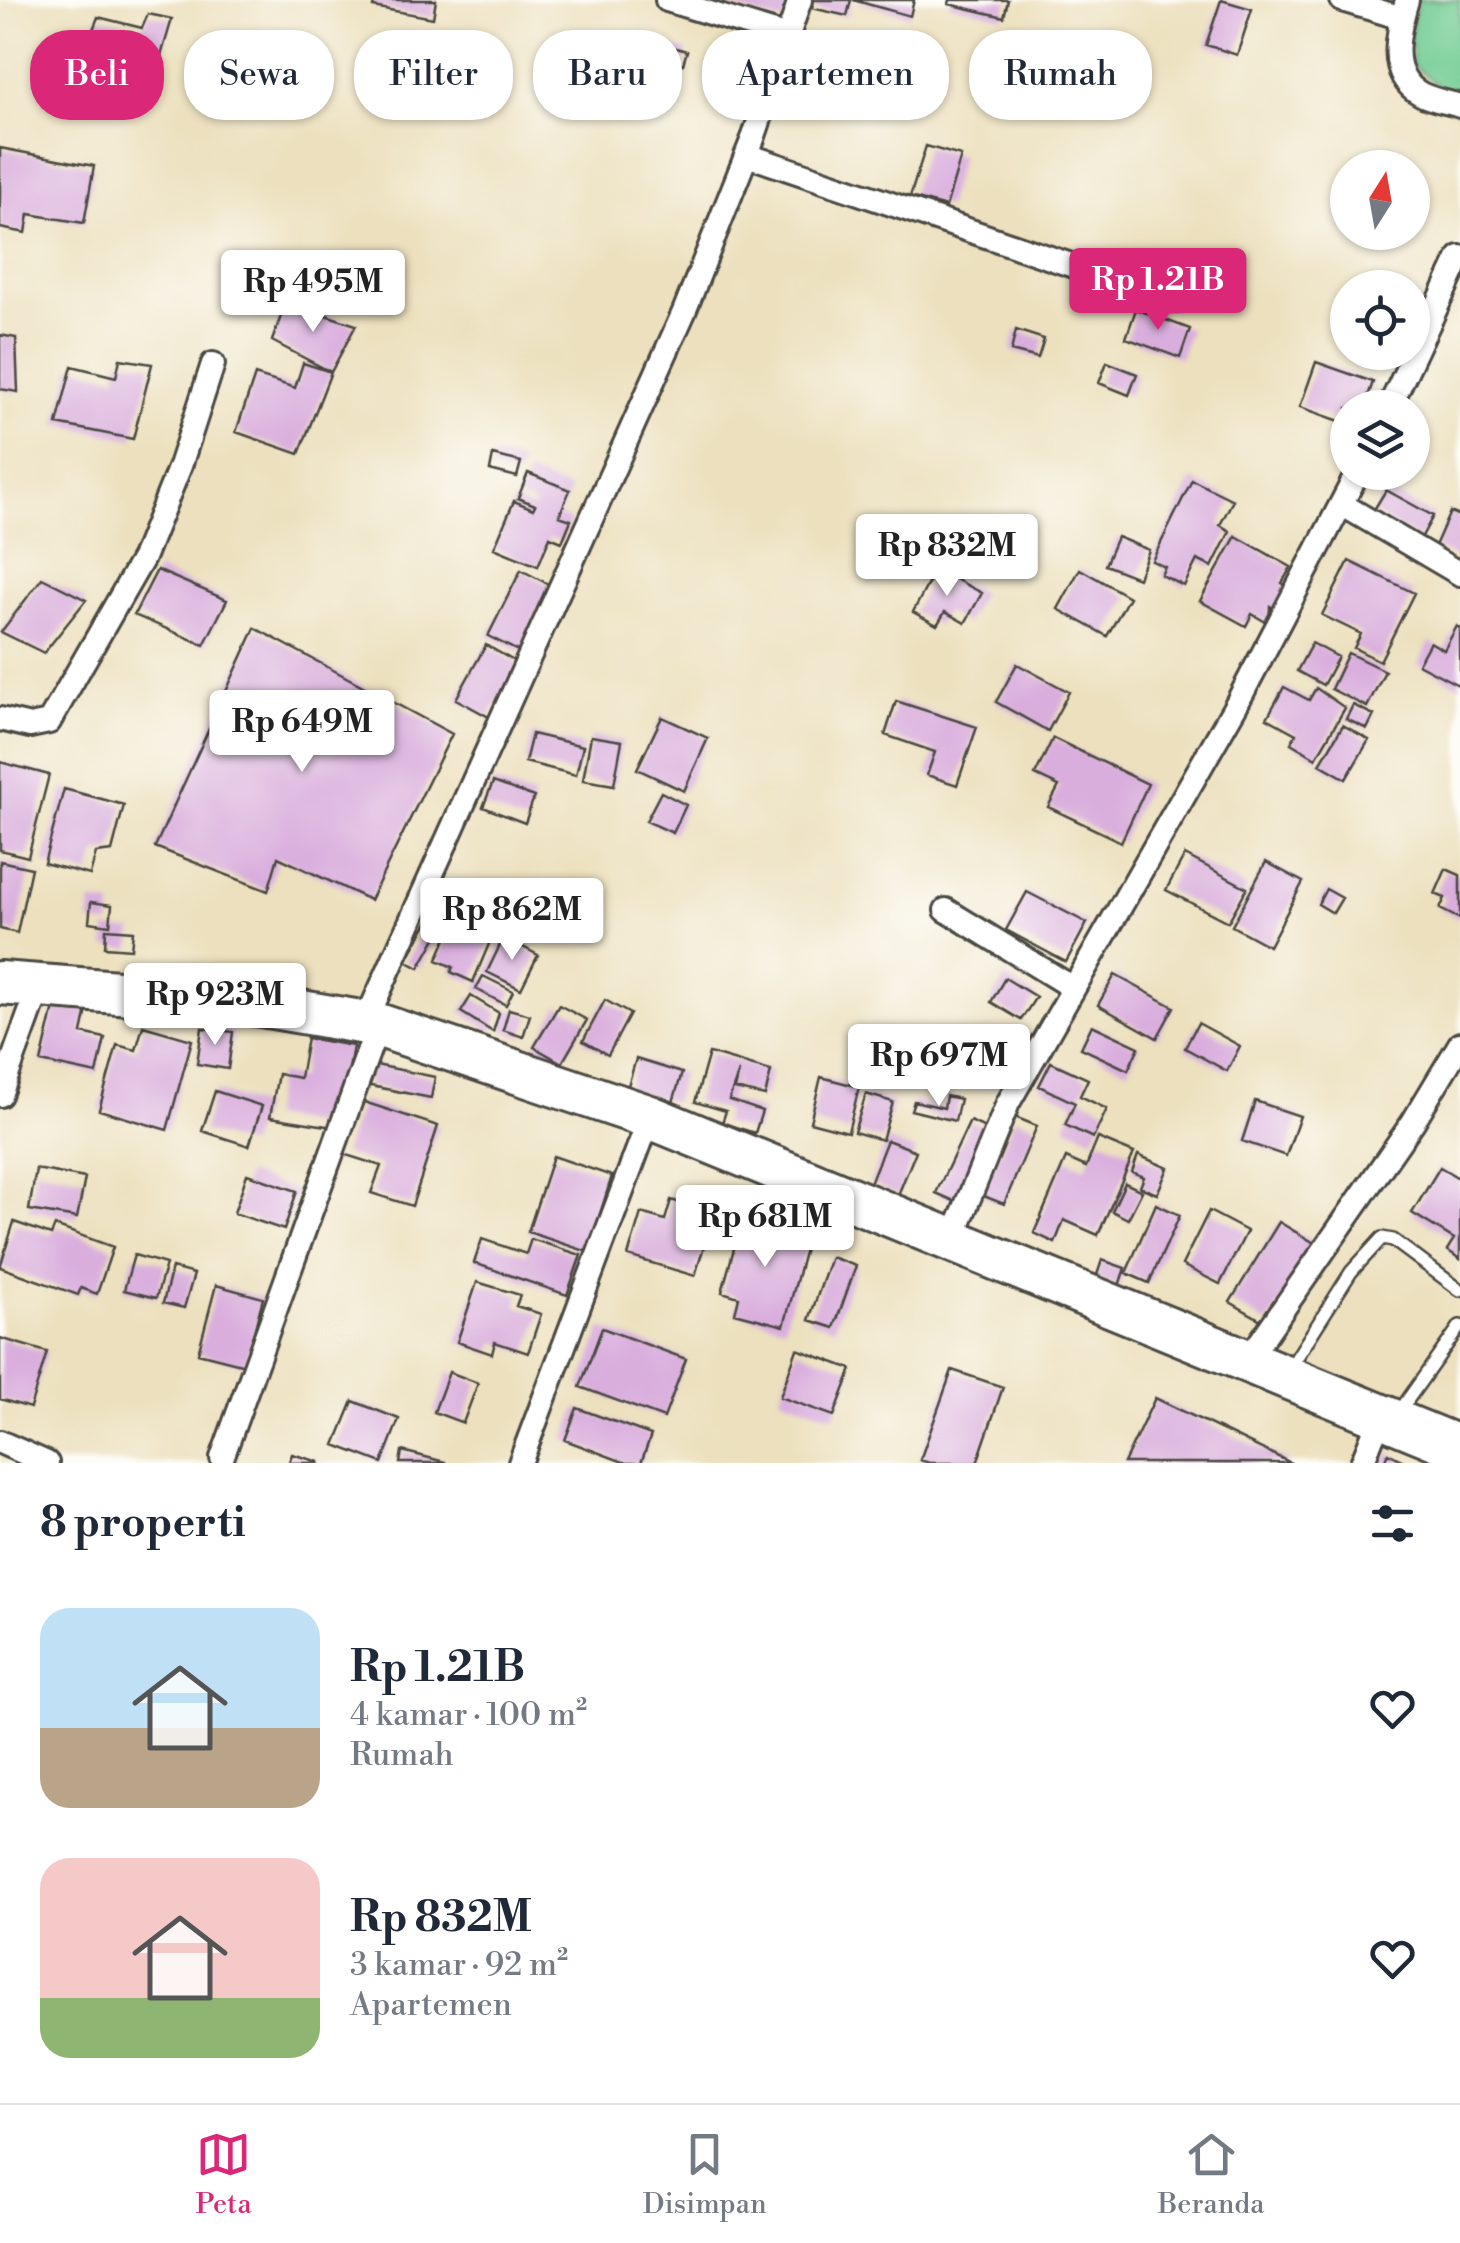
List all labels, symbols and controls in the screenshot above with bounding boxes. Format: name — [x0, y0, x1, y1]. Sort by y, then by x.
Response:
chip: Beli — [30, 30, 164, 120]
chip: Sewa — [184, 30, 334, 120]
chip: Filter — [354, 30, 513, 120]
chip: Baru — [533, 30, 682, 120]
chip: Apartemen — [702, 30, 949, 120]
chip: Rumah — [969, 30, 1152, 120]
north arrow — [1330, 150, 1430, 250]
map controls — [1330, 150, 1430, 490]
pin: Rp 1.21B — [1055, 248, 1261, 333]
pin: Rp 495M — [221, 250, 405, 335]
text: Rp 1.21B — [1091, 260, 1225, 300]
text: Rp 495M — [243, 262, 383, 302]
button: locate — [1330, 270, 1430, 370]
button: layers — [1330, 390, 1430, 490]
pin: Rp 832M — [855, 514, 1039, 599]
text: Rp 832M — [878, 526, 1016, 566]
pin: Rp 649M — [210, 690, 394, 775]
text: Rp 649M — [231, 702, 373, 742]
pin: Rp 862M — [420, 878, 604, 963]
text: Rp 862M — [442, 890, 582, 930]
pin: Rp 923M — [123, 963, 307, 1048]
text: Rp 923M — [146, 975, 284, 1015]
pin: Rp 697M — [847, 1024, 1031, 1109]
text: Rp 697M — [870, 1036, 1008, 1076]
pin: Rp 681M — [673, 1185, 857, 1270]
text: Rp 681M — [698, 1197, 832, 1237]
icon: filters — [1365, 1496, 1420, 1551]
text: 8 properti — [40, 1497, 246, 1550]
text: Rp 1.21B — [350, 1642, 525, 1695]
icon: home — [120, 1648, 240, 1768]
icon: heart — [1365, 1681, 1420, 1736]
text: 4 kamar · 100 m² — [350, 1695, 587, 1735]
text: Rumah — [350, 1735, 454, 1775]
text: Rp 832M — [350, 1892, 532, 1945]
icon: home — [120, 1898, 240, 2018]
icon: heart — [1365, 1931, 1420, 1986]
text: 3 kamar · 92 m² — [350, 1945, 568, 1985]
text: Apartemen — [350, 1985, 512, 2025]
tab: Peta — [196, 2127, 252, 2222]
tab: Disimpan — [643, 2127, 767, 2222]
tab: Beranda — [1158, 2127, 1264, 2222]

